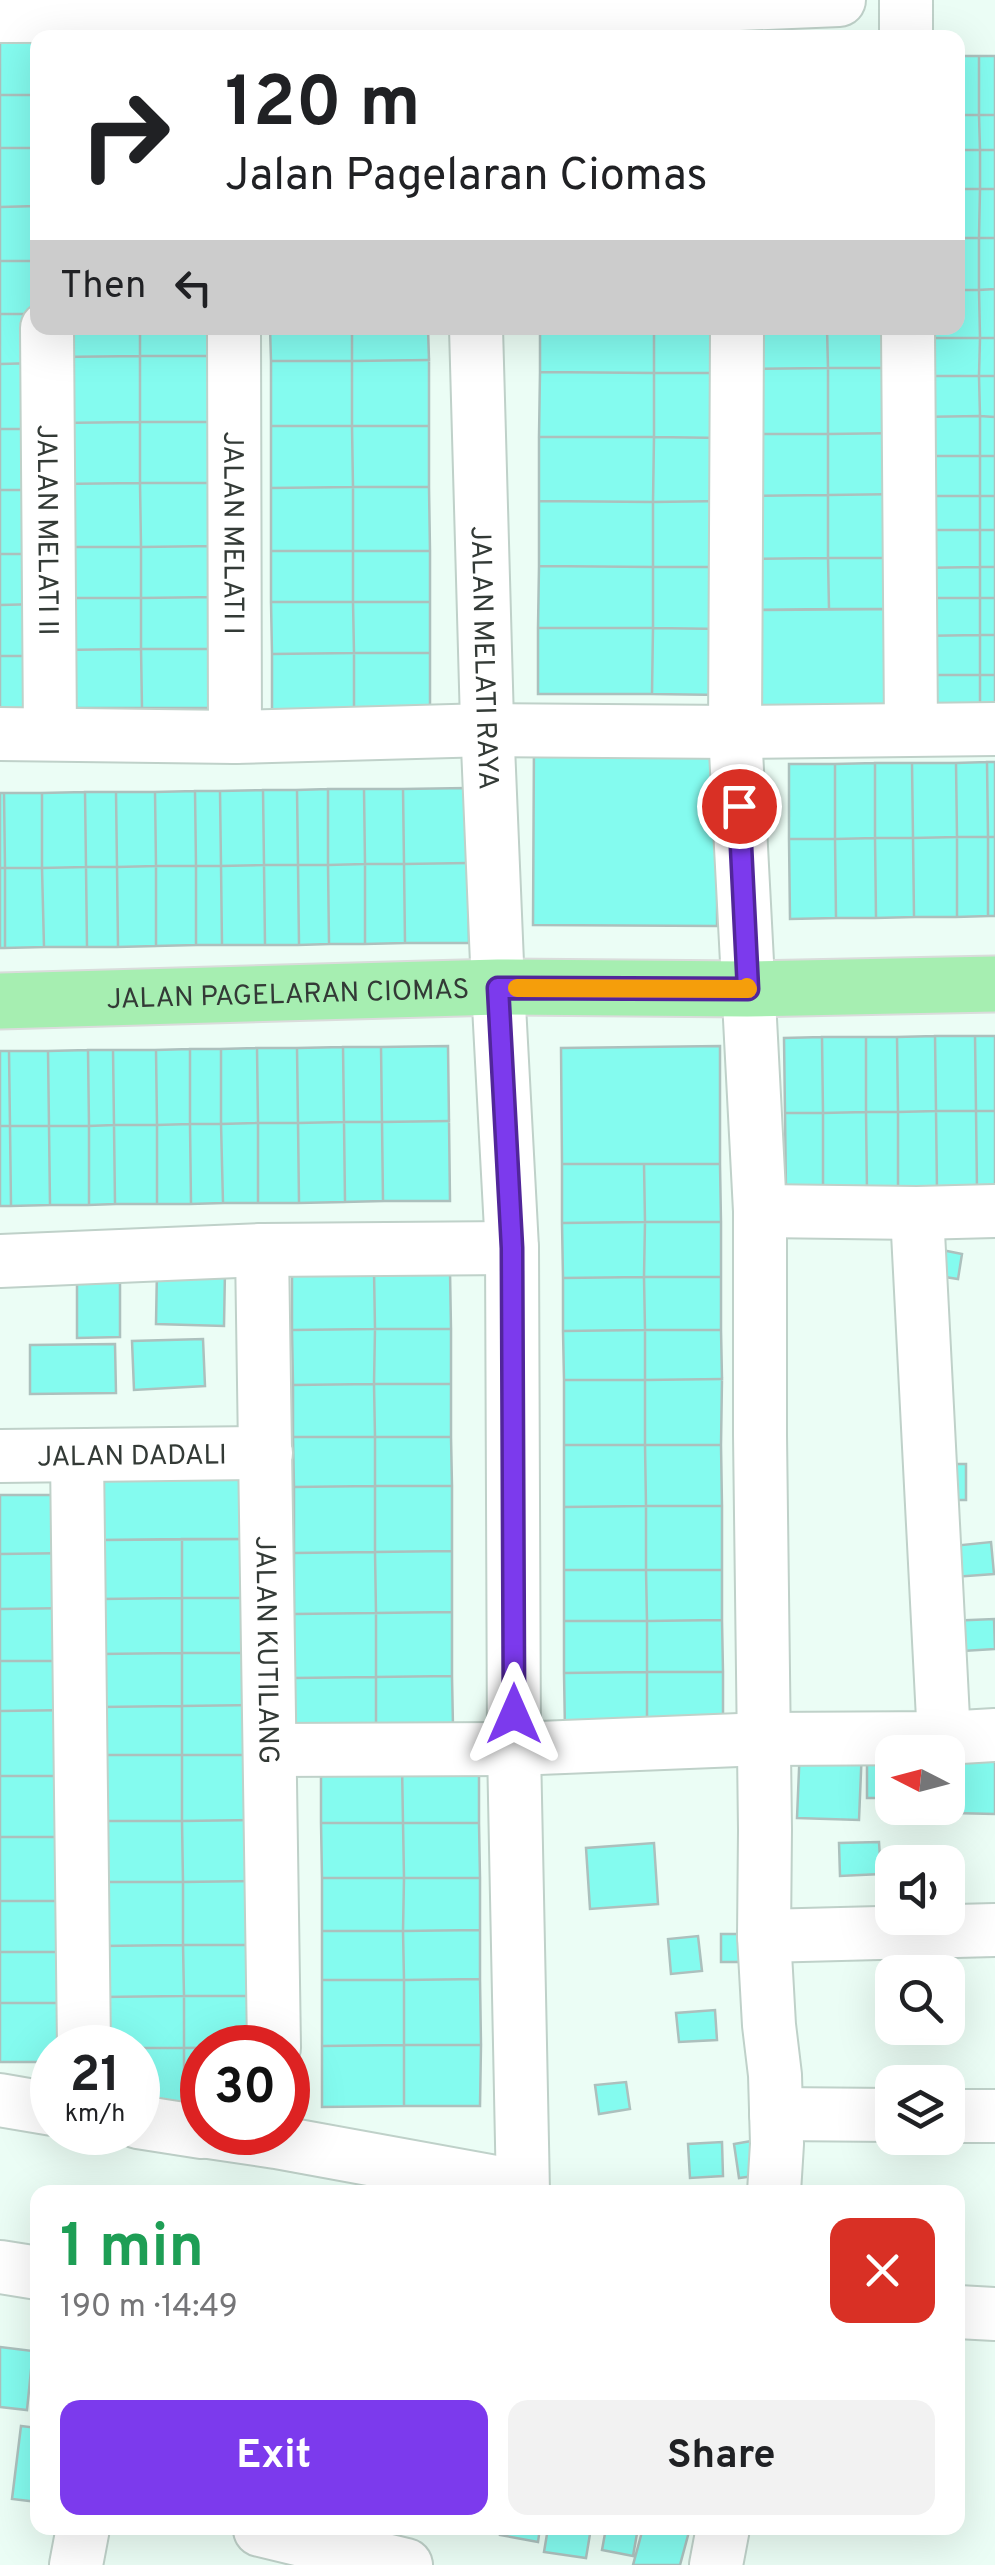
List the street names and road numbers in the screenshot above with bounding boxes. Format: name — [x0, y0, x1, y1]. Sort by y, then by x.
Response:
street label: JALAN MELATI II — [27, 424, 64, 636]
street label: JALAN MELATI I — [213, 431, 250, 635]
street label: JALAN MELATI RAYA — [461, 525, 505, 791]
street label: JALAN PAGELARAN CIOMAS — [106, 973, 470, 1019]
street label: JALAN DADALI — [37, 1438, 227, 1477]
street label: JALAN KUTILANG — [245, 1535, 285, 1765]

